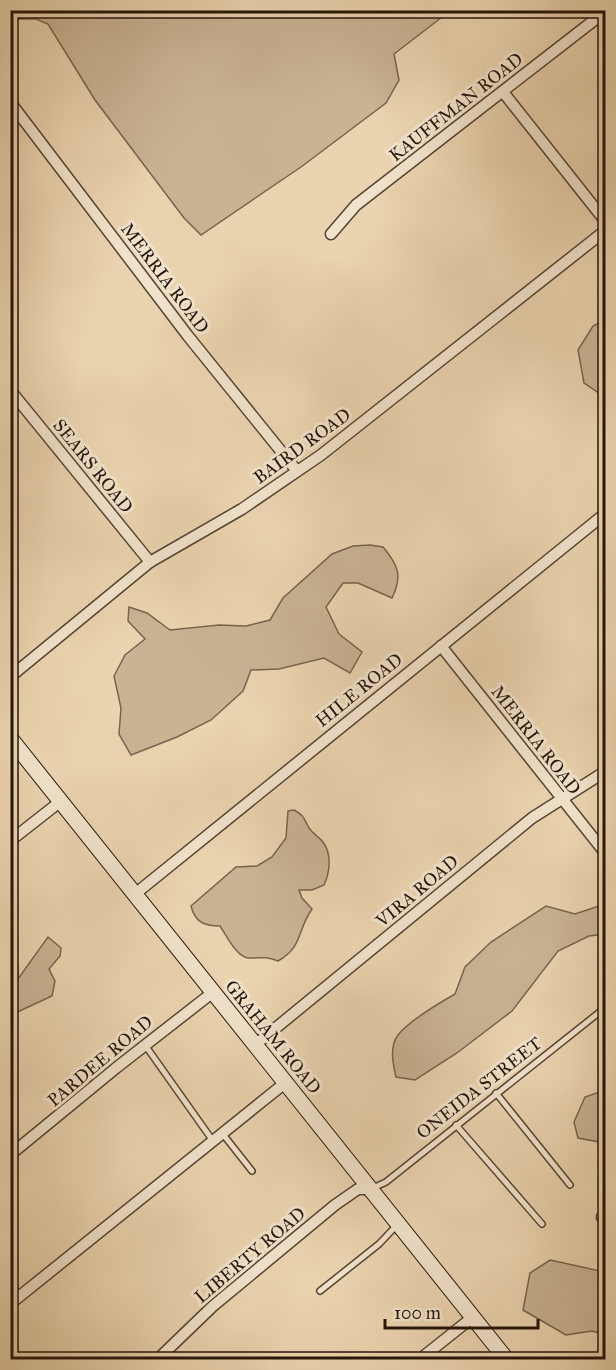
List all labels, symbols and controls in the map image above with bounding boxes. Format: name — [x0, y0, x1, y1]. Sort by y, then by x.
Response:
street label: KAUFFMAN ROAD — [385, 48, 527, 166]
street label: MERRIA ROAD — [116, 218, 214, 338]
street label: BAIRD ROAD — [249, 403, 355, 489]
street label: SEARS ROAD — [48, 415, 138, 517]
street label: HILE ROAD — [311, 648, 407, 732]
street label: MERRIA ROAD — [487, 681, 585, 799]
street label: VIRA ROAD — [370, 850, 463, 933]
street label: GRAHAM ROAD — [220, 976, 326, 1098]
street label: PARDEE ROAD — [43, 1011, 157, 1111]
street label: ONEIDA STREET — [412, 1032, 546, 1144]
street label: LIBERTY ROAD — [190, 1202, 310, 1308]
scale bar — [385, 1292, 538, 1330]
text: 100 m — [394, 1302, 441, 1324]

